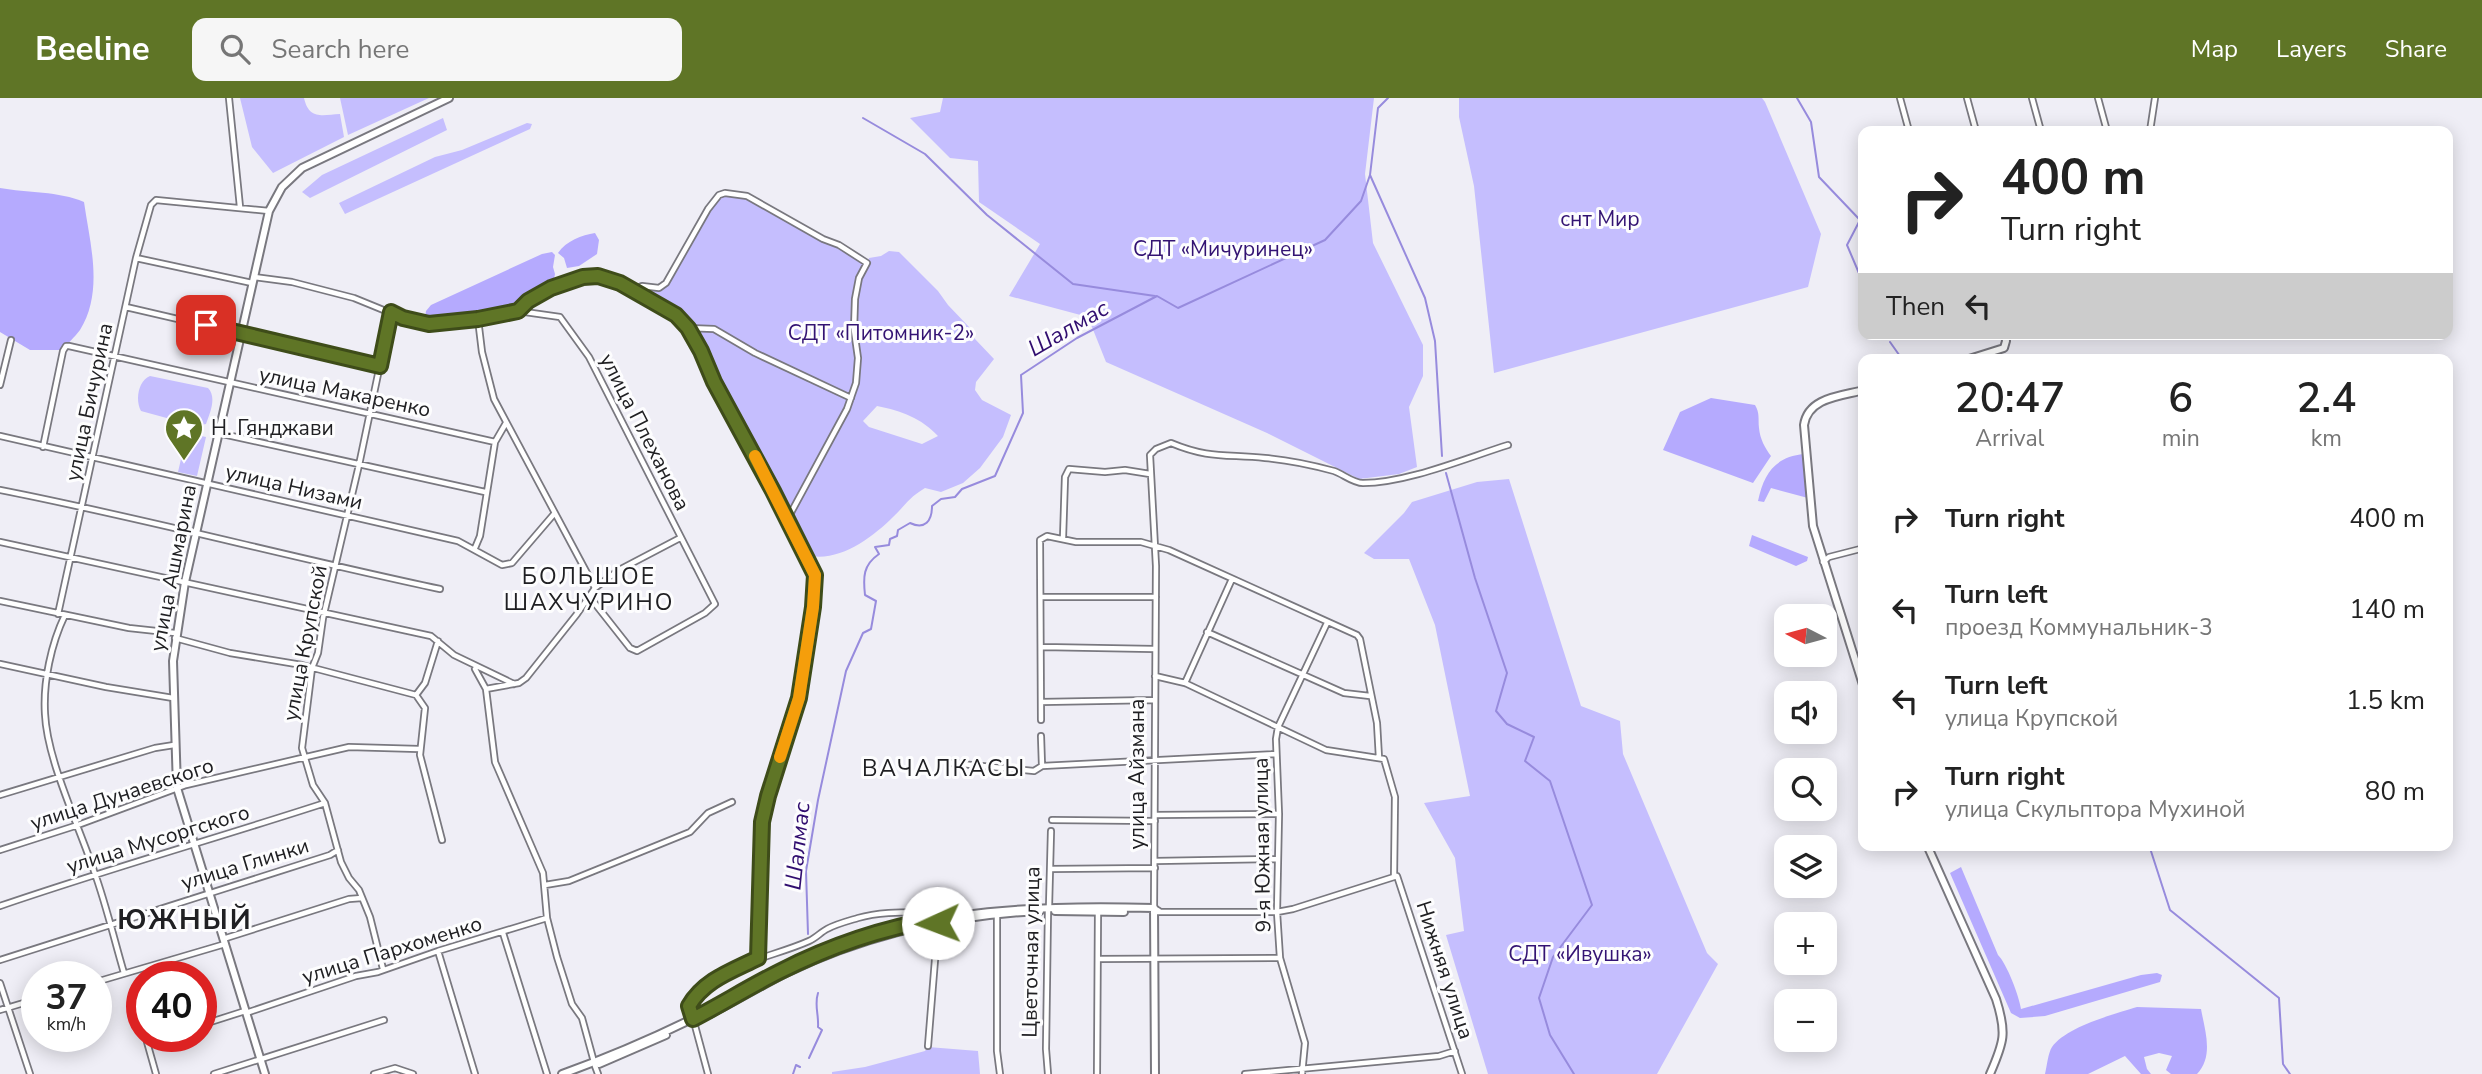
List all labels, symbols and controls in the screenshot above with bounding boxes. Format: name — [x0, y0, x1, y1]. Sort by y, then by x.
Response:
search box — [192, 18, 682, 81]
text: Beeline — [35, 27, 150, 72]
icon: search — [216, 30, 254, 68]
text: Search here — [272, 32, 409, 67]
text: Map — [2191, 33, 2238, 65]
text: Layers — [2276, 33, 2347, 65]
text: Share — [2385, 33, 2447, 65]
text: 400 m — [2001, 144, 2145, 211]
icon: right — [1886, 154, 1977, 245]
park label: снт Мир — [1560, 205, 1640, 233]
text: Turn right — [2001, 208, 2141, 251]
park label: СДТ «Мичуринец» — [1133, 235, 1313, 263]
icon: left — [1959, 287, 1997, 325]
text: Then — [1886, 289, 1945, 324]
water label: Шалмас — [1022, 293, 1114, 364]
pin — [176, 295, 236, 355]
icon: arrive — [187, 306, 225, 344]
park label: СДТ «Питомник-2» — [788, 319, 974, 347]
street label: улица Бичурина — [59, 320, 119, 484]
street label: улица Плеханова — [593, 349, 697, 515]
street label: улица Макаренко — [257, 360, 433, 424]
text: 20:47 — [1954, 370, 2065, 427]
text: 6 — [2168, 370, 2193, 427]
text: 2.4 — [2296, 370, 2357, 427]
place icon: Н. Гянджави — [163, 407, 205, 462]
place label: Н. Гянджави — [211, 414, 334, 442]
text: Arrival — [1975, 423, 2044, 454]
text: min — [2162, 423, 2200, 454]
text: km — [2311, 423, 2342, 454]
street label: улица Низами — [223, 458, 365, 516]
street label: улица Ашмарина — [143, 482, 203, 654]
icon: right — [1886, 500, 1924, 538]
text: Turn right — [1945, 501, 2064, 536]
text: 400 m — [2349, 501, 2425, 536]
district label: БОЛЬШОЕ ШАХЧУРИНО — [504, 561, 674, 618]
street label: улица Крупской — [276, 563, 334, 723]
text: Turn left — [1945, 577, 2048, 612]
icon: left — [1886, 591, 1924, 629]
text: 140 m — [2349, 592, 2425, 627]
north arrow — [1774, 604, 1838, 667]
map controls — [1774, 604, 1837, 1052]
text: проезд Коммунальник-3 — [1945, 612, 2213, 643]
text: Turn left — [1945, 668, 2048, 703]
button: sound — [1774, 681, 1837, 744]
icon: left — [1886, 682, 1924, 720]
text: 1.5 km — [2346, 683, 2425, 718]
street label: улица Айзмана — [1123, 699, 1151, 849]
text: улица Крупской — [1945, 703, 2118, 734]
street label: улица Дунаевского — [27, 751, 217, 837]
district label: ВАЧАЛКАСЫ — [862, 753, 1026, 784]
street label: 9-я Южная улица — [1246, 757, 1278, 933]
button: search — [1774, 758, 1837, 821]
text: Turn right — [1945, 759, 2064, 794]
icon: right — [1886, 773, 1924, 811]
text: 80 m — [2365, 774, 2425, 809]
text: улица Скульптора Мухиной — [1945, 794, 2245, 825]
street label: улица Мусоргского — [63, 798, 253, 880]
water label: Шалмас — [777, 800, 818, 892]
street label: улица Глинки — [178, 831, 312, 897]
button: layers — [1774, 835, 1837, 898]
street label: Цветочная улица — [1016, 866, 1046, 1038]
position arrow — [901, 886, 975, 960]
street label: Нижняя улица — [1409, 897, 1481, 1043]
district label: ЮЖНЫЙ — [117, 901, 253, 939]
street label: улица Пархоменко — [299, 909, 485, 991]
button: + — [1774, 912, 1837, 975]
park label: СДТ «Ивушка» — [1508, 940, 1652, 968]
speed limit sign: 40 — [126, 961, 217, 1052]
text: 37 — [45, 974, 88, 1021]
button: − — [1774, 989, 1837, 1052]
text: km/h — [47, 1012, 86, 1036]

